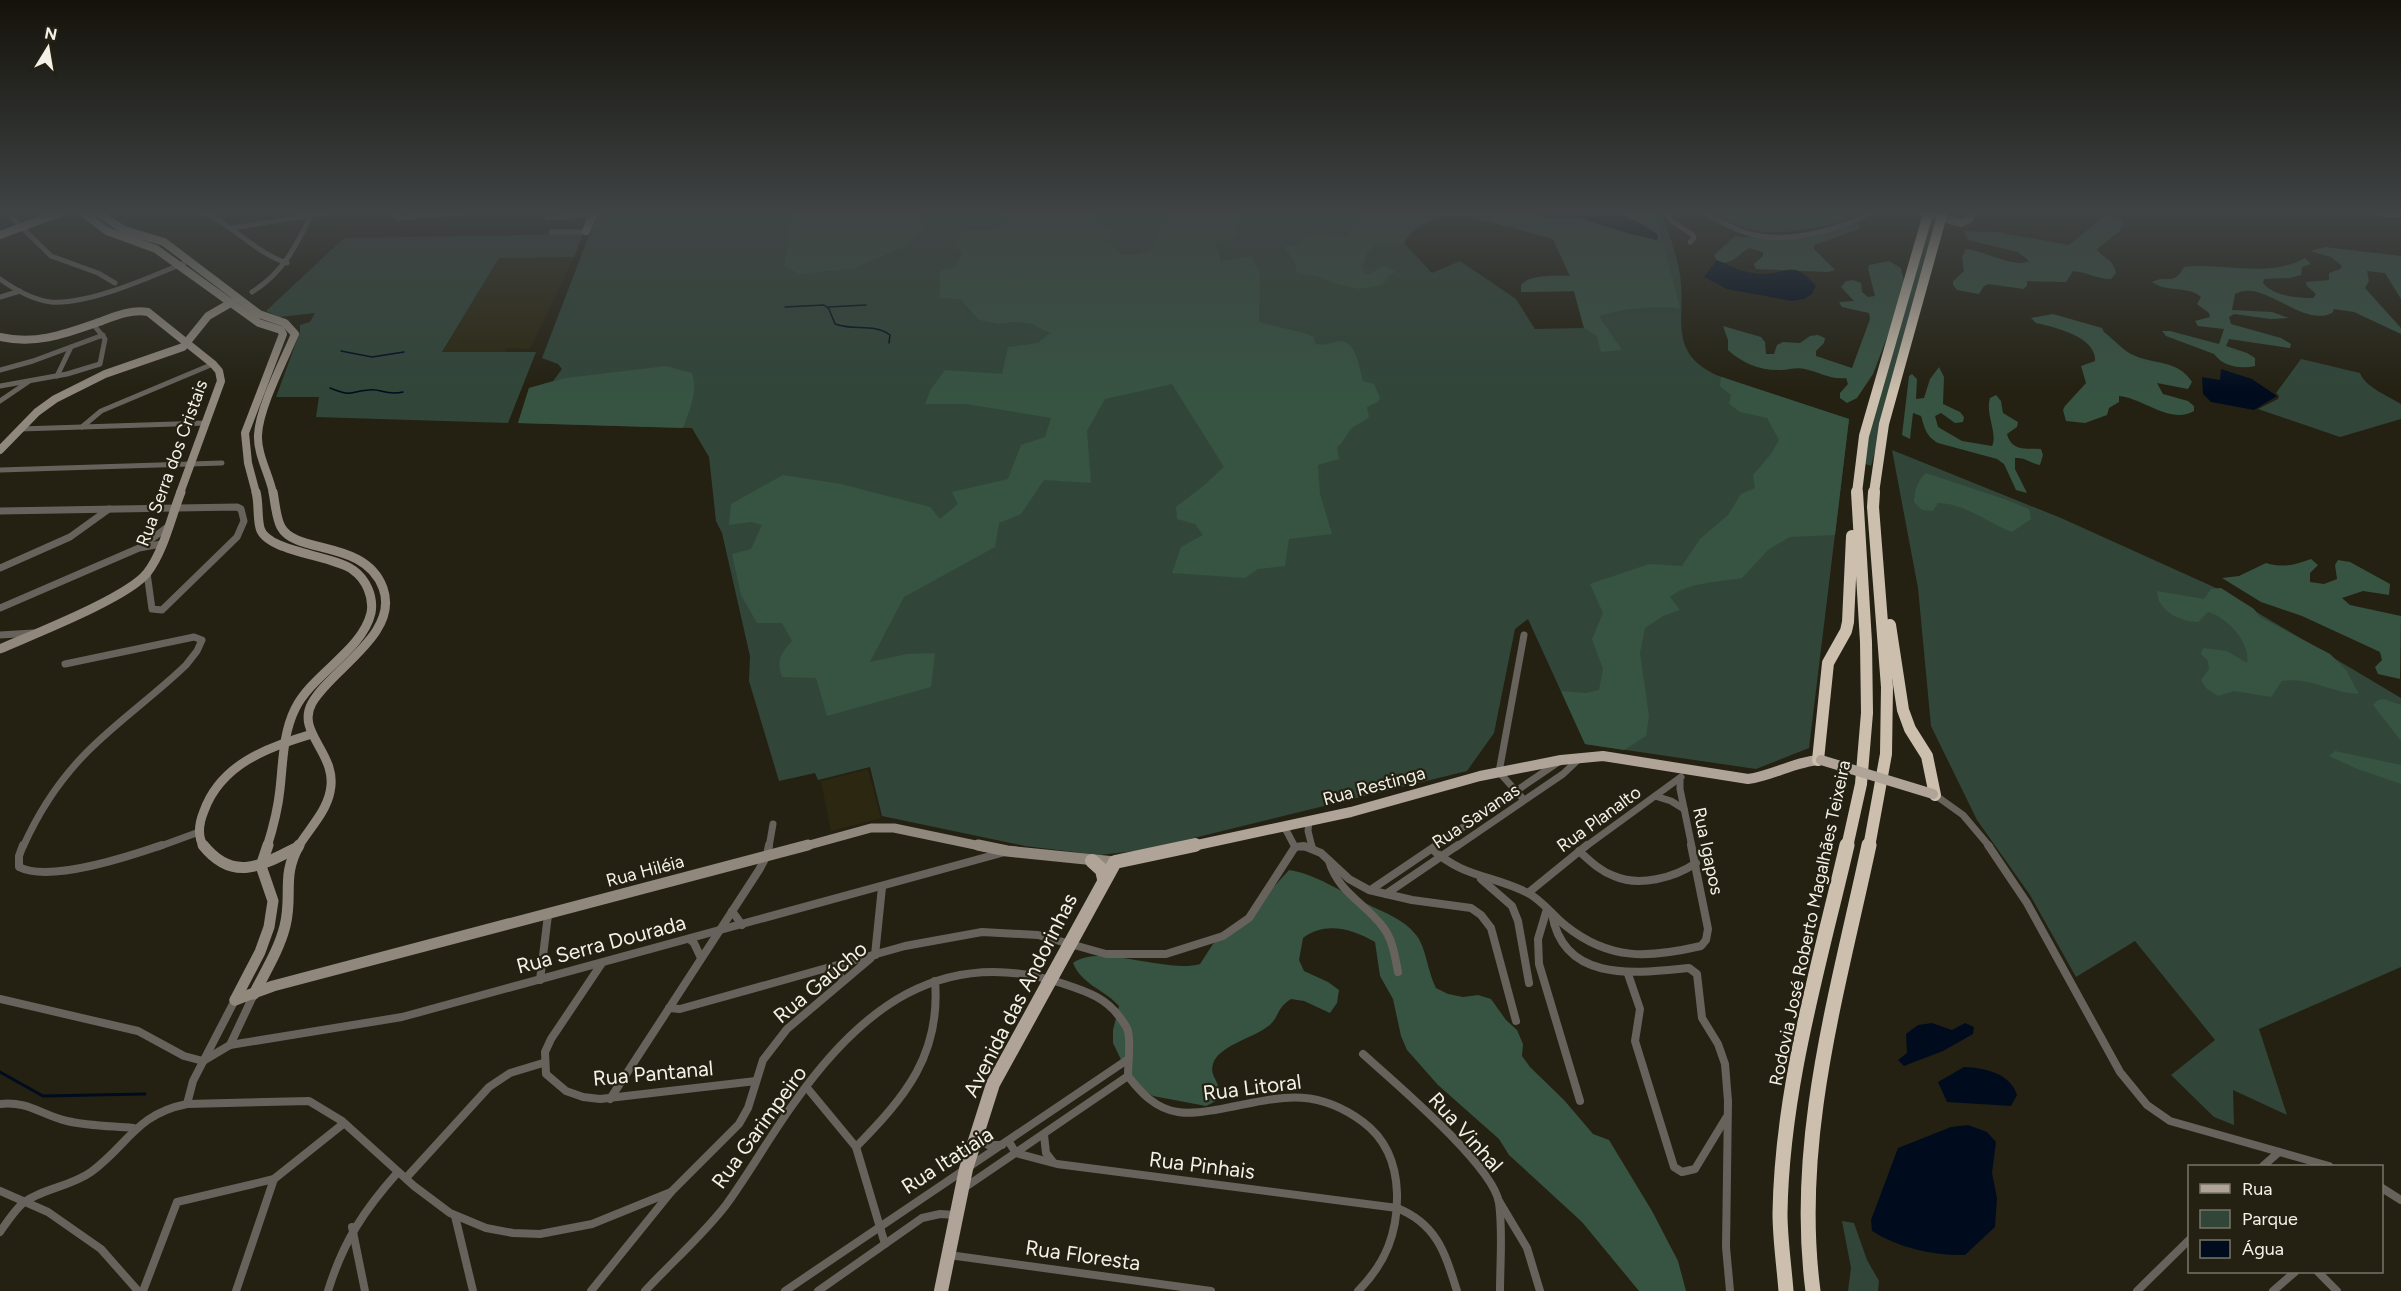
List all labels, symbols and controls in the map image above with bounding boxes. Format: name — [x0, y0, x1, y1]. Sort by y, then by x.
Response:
north arrow — [18, 18, 78, 78]
text: N — [43, 23, 59, 44]
street label: Rua Serra dos Cristais — [132, 377, 212, 549]
street label: Rodovia José Roberto Magalhães Teixeira — [1765, 758, 1855, 1088]
street label: Rua Restinga — [1320, 762, 1428, 810]
street label: Rua Savanas — [1428, 779, 1524, 853]
street label: Rua Planalto — [1553, 781, 1645, 857]
street label: Rua Igapos — [1688, 805, 1728, 897]
street label: Rua Hiléia — [604, 850, 686, 892]
street label: Avenida das Andorinhas — [958, 889, 1082, 1101]
street label: Rua Serra Dourada — [514, 909, 688, 979]
street label: Rua Gaúcho — [768, 936, 872, 1028]
street label: Rua Pantanal — [592, 1055, 714, 1091]
street label: Rua Garimpeiro — [706, 1061, 812, 1193]
street label: Rua Litoral — [1201, 1069, 1303, 1105]
street label: Rua Vinhal — [1424, 1087, 1508, 1177]
street label: Rua Itatiaia — [897, 1121, 997, 1199]
street label: Rua Pinhais — [1148, 1146, 1256, 1184]
legend — [2188, 1165, 2383, 1273]
text: Rua — [2242, 1178, 2273, 1200]
text: Parque — [2242, 1208, 2298, 1230]
street label: Rua Floresta — [1024, 1235, 1142, 1275]
text: Água — [2242, 1238, 2284, 1260]

